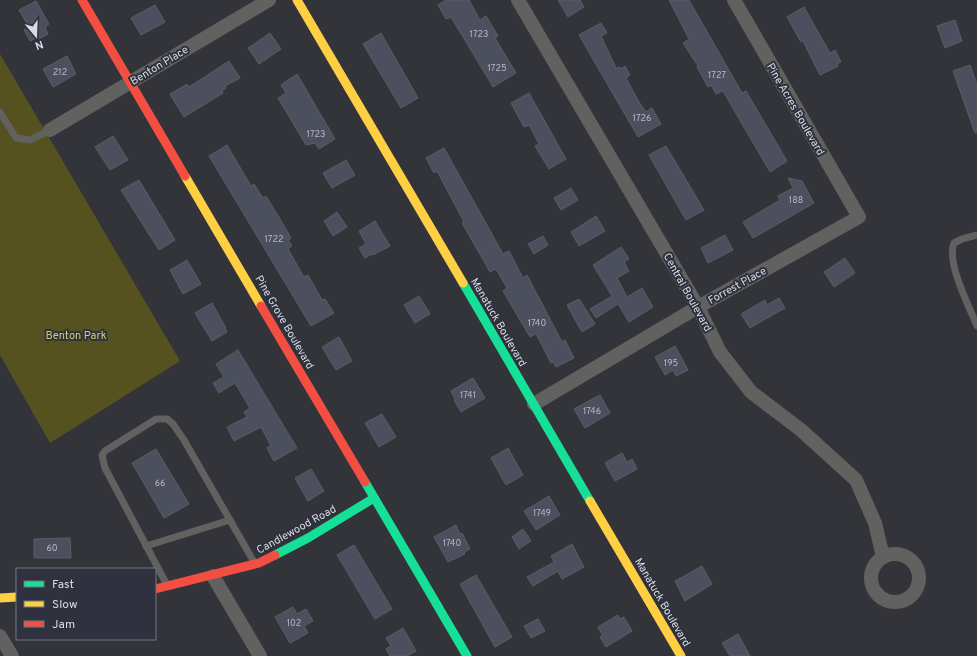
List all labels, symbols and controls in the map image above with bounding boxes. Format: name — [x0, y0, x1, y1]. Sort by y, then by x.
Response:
north arrow — [16, 16, 56, 56]
house number: 1723 — [470, 29, 488, 40]
text: N — [33, 37, 45, 52]
street label: Benton Place — [128, 43, 191, 89]
street label: Pine Acres Boulevard — [763, 61, 827, 158]
house number: 1725 — [488, 63, 506, 74]
house number: 212 — [53, 67, 67, 78]
house number: 1727 — [708, 70, 726, 81]
house number: 1726 — [633, 113, 651, 124]
house number: 1723 — [307, 129, 325, 140]
house number: 188 — [789, 195, 803, 206]
house number: 1722 — [265, 234, 283, 245]
street label: Central Boulevard — [660, 251, 715, 334]
street label: Forrest Place — [706, 264, 769, 308]
street label: Pine Grove Boulevard — [252, 273, 317, 372]
street label: Manatuck Boulevard — [467, 276, 529, 369]
house number: 1740 — [528, 318, 546, 329]
park label: Benton Park — [46, 329, 107, 343]
house number: 195 — [664, 358, 678, 369]
house number: 1741 — [460, 390, 476, 401]
house number: 1746 — [583, 406, 601, 417]
house number: 66 — [155, 478, 165, 489]
street label: Candlewood Road — [254, 502, 339, 558]
house number: 1749 — [533, 508, 551, 519]
house number: 1740 — [443, 538, 461, 549]
house number: 60 — [46, 543, 58, 554]
street label: Manatuck Boulevard — [631, 556, 693, 649]
legend — [16, 568, 156, 640]
text: Fast — [52, 577, 74, 593]
text: Slow — [52, 597, 78, 613]
text: Jam — [52, 617, 75, 633]
house number: 102 — [287, 618, 301, 629]

